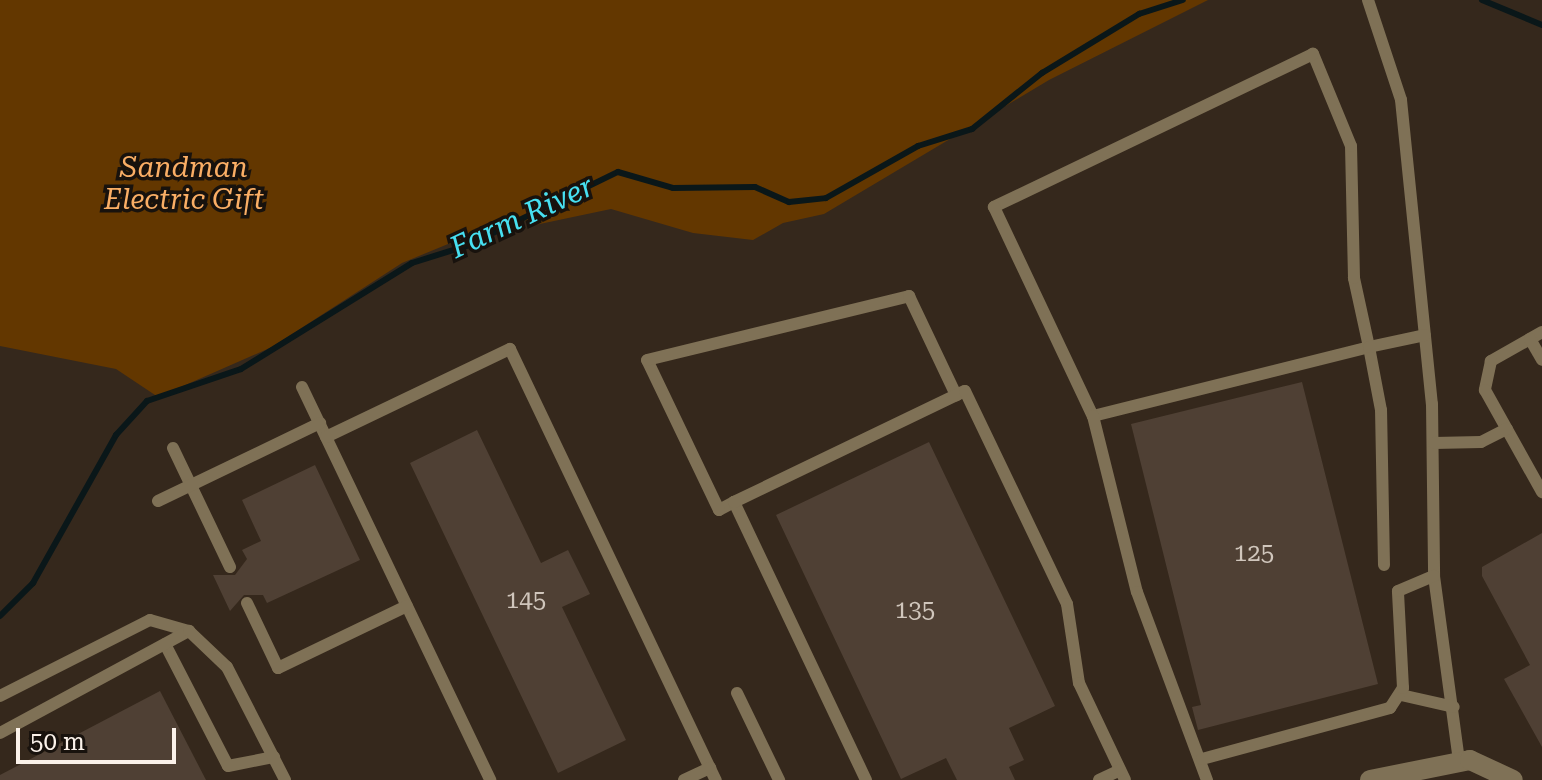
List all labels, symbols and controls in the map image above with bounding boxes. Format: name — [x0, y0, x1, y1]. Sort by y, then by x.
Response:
park label: Sandman Electric Gift — [104, 151, 264, 217]
water label: Farm River — [444, 168, 600, 266]
house number: 125 — [1234, 540, 1274, 568]
house number: 145 — [506, 587, 546, 615]
house number: 135 — [895, 597, 935, 625]
scale bar — [20, 712, 180, 762]
text: 50 m — [30, 728, 85, 756]

